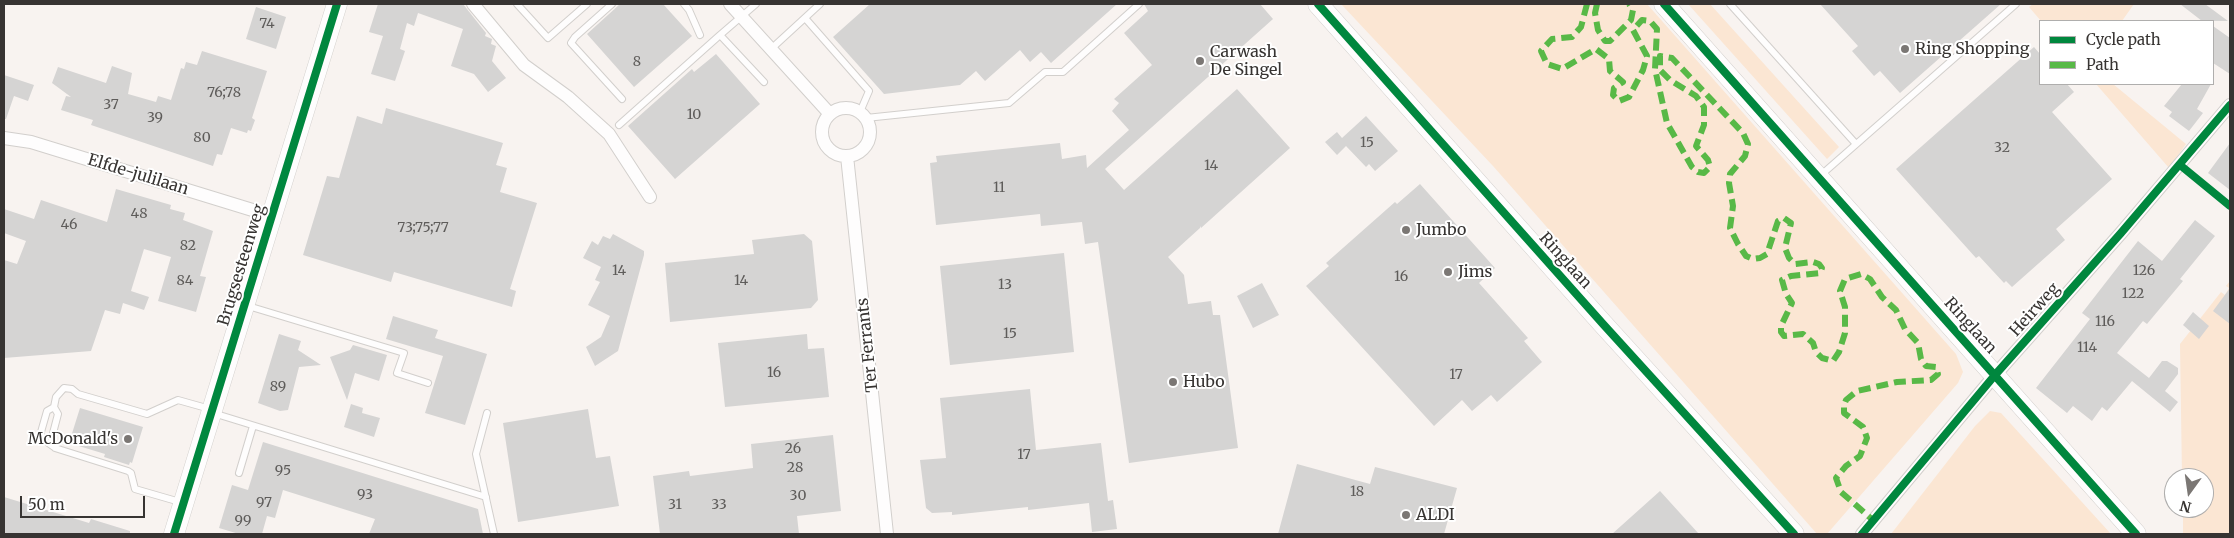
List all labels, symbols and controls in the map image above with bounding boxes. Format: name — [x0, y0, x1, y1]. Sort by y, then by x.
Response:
house number: 74 — [259, 16, 275, 32]
legend — [2039, 20, 2214, 85]
text: Cycle path — [2086, 30, 2161, 49]
place label: Ring Shopping — [1915, 39, 2029, 59]
place label: Carwash De Singel — [1210, 42, 1282, 80]
marker: Ring Shopping — [1899, 43, 1911, 55]
house number: 8 — [633, 54, 641, 70]
marker: Carwash De Singel — [1194, 55, 1206, 67]
text: Path — [2086, 55, 2119, 74]
house number: 76;78 — [207, 85, 241, 101]
house number: 37 — [103, 97, 119, 113]
house number: 10 — [687, 107, 701, 123]
house number: 39 — [147, 110, 163, 126]
house number: 80 — [193, 130, 211, 146]
house number: 15 — [1360, 135, 1374, 151]
house number: 32 — [1994, 140, 2010, 156]
street label: Elfde-julilaan — [85, 151, 191, 199]
house number: 14 — [1204, 158, 1218, 174]
house number: 11 — [993, 180, 1005, 196]
street label: Brugsesteenweg — [214, 202, 270, 328]
house number: 48 — [131, 206, 147, 222]
house number: 46 — [61, 217, 77, 233]
house number: 73;75;77 — [397, 220, 449, 236]
place label: Jumbo — [1416, 220, 1466, 240]
marker: Jumbo — [1400, 224, 1412, 236]
street label: Ringlaan — [1535, 229, 1595, 293]
house number: 82 — [180, 238, 196, 254]
place label: Jims — [1458, 262, 1492, 282]
house number: 14 — [612, 263, 626, 279]
house number: 126 — [2133, 263, 2155, 279]
marker: Jims — [1442, 266, 1454, 278]
house number: 16 — [1394, 269, 1408, 285]
house number: 84 — [177, 273, 193, 289]
house number: 14 — [734, 273, 748, 289]
house number: 13 — [998, 277, 1012, 293]
street label: Heirweg — [2006, 279, 2064, 341]
house number: 122 — [2122, 286, 2144, 302]
street label: Ringlaan — [1940, 294, 2000, 358]
street label: Ter Ferrants — [853, 297, 883, 393]
house number: 116 — [2095, 314, 2115, 330]
house number: 15 — [1003, 326, 1017, 342]
house number: 114 — [2077, 340, 2097, 356]
house number: 16 — [767, 365, 781, 381]
house number: 17 — [1449, 367, 1463, 383]
place label: Hubo — [1183, 372, 1225, 392]
marker: Hubo — [1167, 376, 1179, 388]
house number: 89 — [270, 379, 286, 395]
place label: McDonald's — [28, 429, 118, 449]
marker: McDonald's — [122, 433, 134, 445]
house number: 26 — [785, 441, 801, 457]
house number: 17 — [1017, 447, 1031, 463]
house number: 28 — [787, 460, 803, 476]
house number: 95 — [275, 463, 291, 479]
north arrow — [2164, 468, 2214, 518]
house number: 18 — [1350, 484, 1364, 500]
scale bar — [22, 486, 148, 518]
house number: 93 — [357, 487, 373, 503]
house number: 30 — [790, 488, 806, 504]
text: 50 m — [28, 495, 65, 514]
house number: 97 — [256, 495, 272, 511]
house number: 31 — [668, 497, 682, 513]
house number: 33 — [711, 497, 727, 513]
text: N — [2178, 497, 2193, 517]
place label: ALDI — [1416, 505, 1455, 525]
marker: ALDI — [1400, 509, 1412, 521]
house number: 99 — [235, 513, 251, 529]

